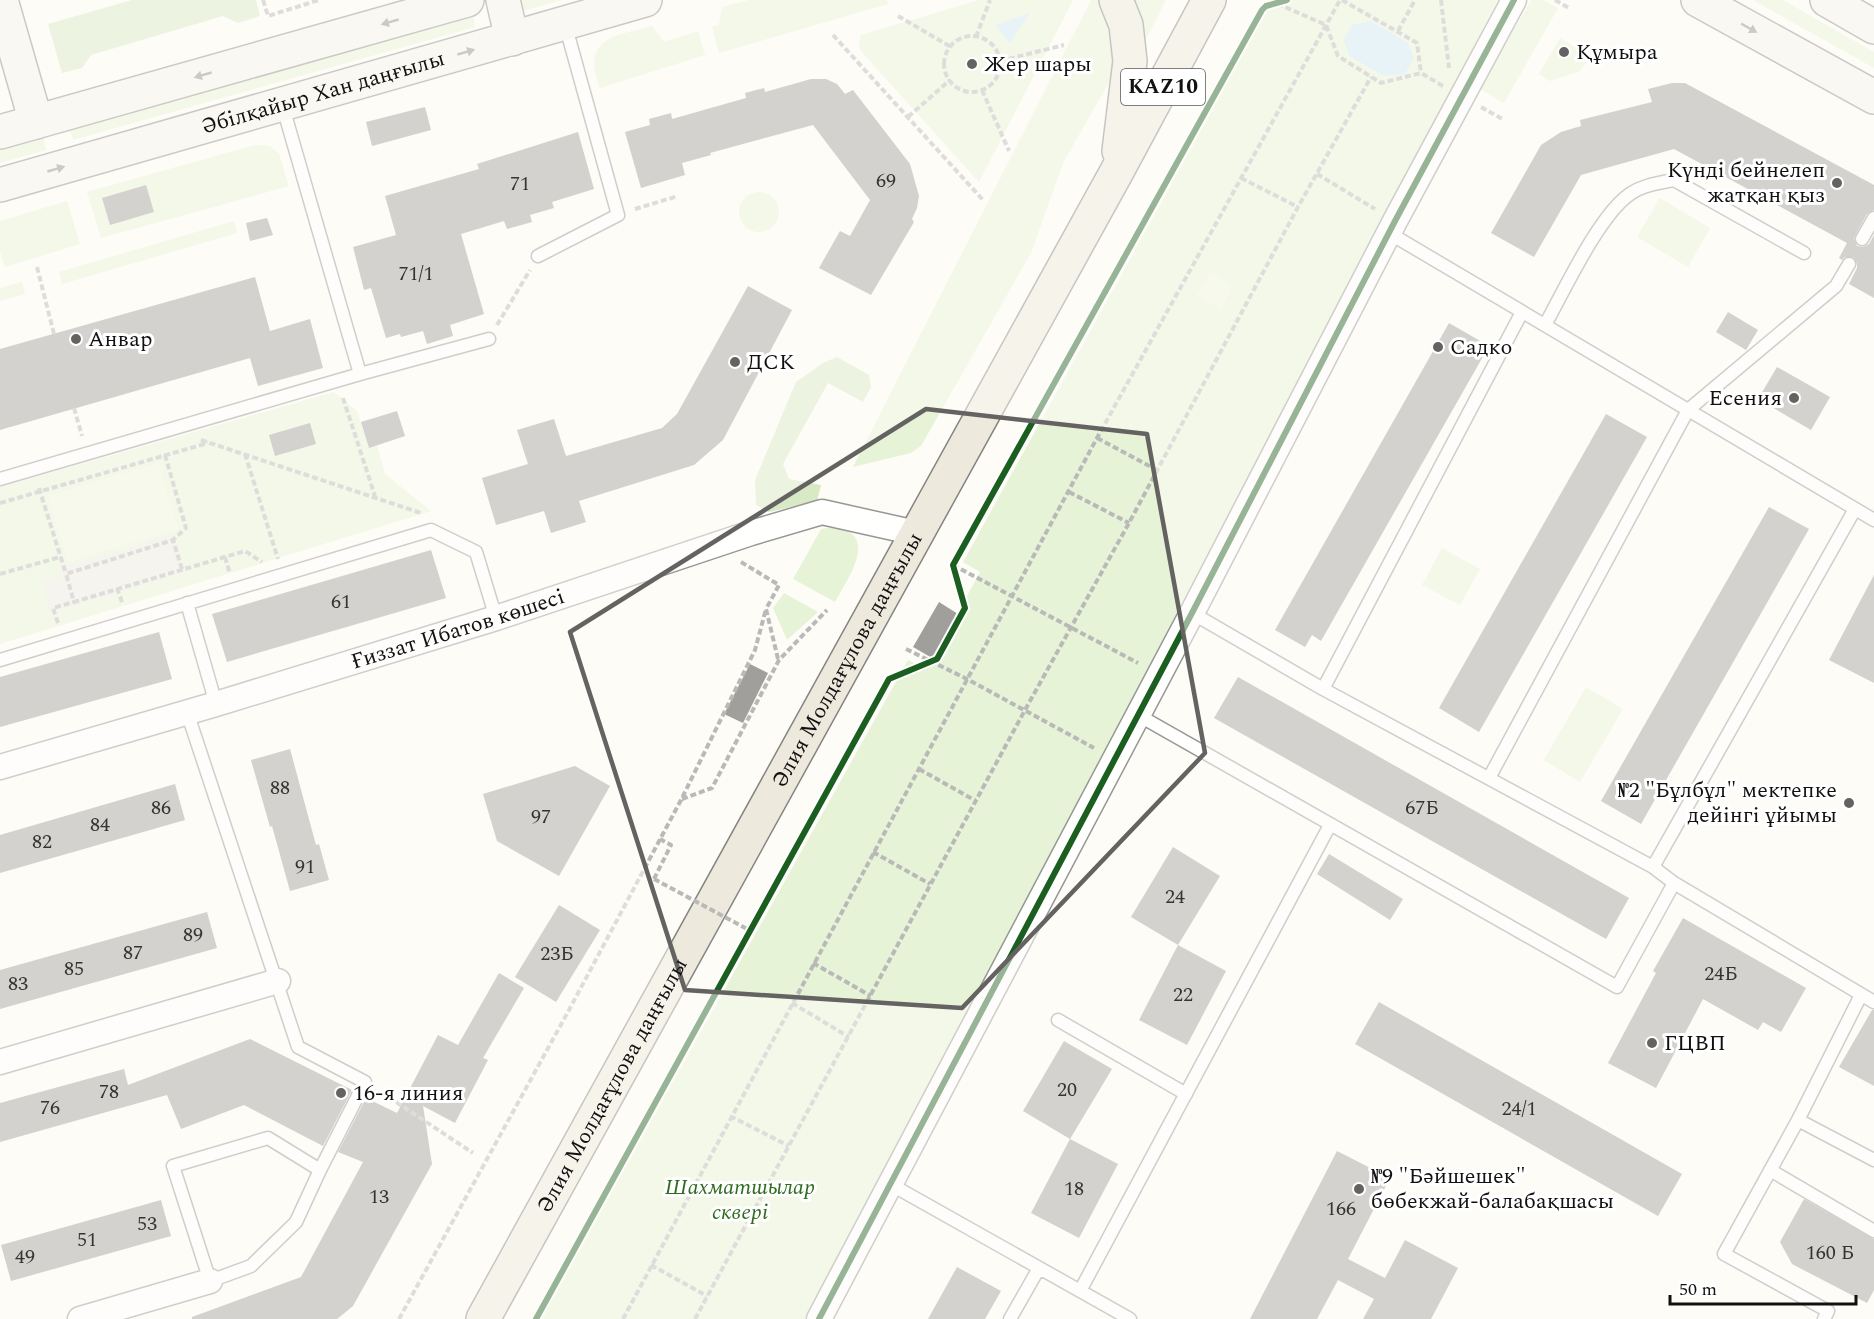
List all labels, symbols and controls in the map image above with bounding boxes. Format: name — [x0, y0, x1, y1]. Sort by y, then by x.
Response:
one-way arrow — [381, 18, 399, 27]
one-way arrow — [1741, 23, 1758, 33]
place label: Құмыра — [1576, 36, 1658, 69]
street label: Әбілқайыр Хан даңғылы — [197, 42, 448, 143]
marker: Құмыра — [1557, 45, 1571, 59]
one-way arrow — [457, 47, 475, 56]
place label: Жер шары — [984, 48, 1091, 81]
marker: Жер шары — [965, 57, 979, 71]
road number: KAZ10 — [1121, 69, 1205, 105]
one-way arrow — [194, 71, 212, 80]
place label: Күнді бейнелеп жатқан қыз — [1667, 154, 1825, 212]
one-way arrow — [47, 163, 65, 173]
house number: 69 — [876, 166, 896, 196]
house number: 71 — [510, 169, 530, 199]
marker: Күнді бейнелеп жатқан қыз — [1830, 176, 1844, 190]
house number: 71/1 — [399, 259, 434, 289]
place label: Анвар — [88, 323, 152, 356]
place label: Садко — [1450, 331, 1512, 364]
marker: Анвар — [69, 332, 83, 346]
marker: Садко — [1431, 340, 1445, 354]
place label: ДСК — [747, 346, 795, 379]
marker: ДСК — [728, 355, 742, 369]
place label: Есения — [1708, 382, 1782, 415]
marker: Есения — [1787, 391, 1801, 405]
street label: Әлия Молдағұлова даңғылы — [763, 526, 931, 794]
street label: Ғиззат Ибатов көшесі — [347, 580, 569, 678]
house number: 61 — [331, 587, 351, 617]
house number: 88 — [270, 773, 290, 803]
place label: №2 "Бұлбұл" мектепке дейінгі ұйымы — [1618, 774, 1837, 832]
house number: 86 — [151, 793, 171, 823]
house number: 67Б — [1405, 793, 1439, 823]
marker: №2 "Бұлбұл" мектепке дейінгі ұйымы — [1842, 796, 1856, 810]
house number: 97 — [531, 802, 551, 832]
house number: 84 — [90, 810, 110, 840]
house number: 82 — [32, 827, 52, 857]
house number: 91 — [295, 852, 315, 882]
house number: 24 — [1165, 882, 1185, 912]
house number: 89 — [183, 920, 203, 950]
house number: 87 — [123, 938, 143, 968]
house number: 23Б — [540, 939, 574, 969]
street label: Әлия Молдағұлова даңғылы — [528, 952, 696, 1219]
house number: 85 — [64, 954, 84, 984]
house number: 24Б — [1704, 959, 1738, 989]
house number: 83 — [8, 969, 28, 999]
house number: 22 — [1173, 980, 1193, 1010]
place label: ГЦВП — [1664, 1027, 1726, 1060]
marker: ГЦВП — [1645, 1036, 1659, 1050]
house number: 20 — [1057, 1075, 1077, 1105]
house number: 78 — [99, 1077, 119, 1107]
place label: 16-я линия — [353, 1077, 464, 1110]
marker: 16-я линия — [334, 1086, 348, 1100]
house number: 76 — [40, 1093, 60, 1123]
house number: 24/1 — [1502, 1094, 1537, 1124]
place label: №9 "Бәйшешек" бөбекжай-балабақшасы — [1371, 1160, 1614, 1218]
park label: Шахматшылар сквері — [665, 1171, 815, 1229]
house number: 18 — [1064, 1174, 1084, 1204]
house number: 13 — [369, 1182, 389, 1212]
marker: №9 "Бәйшешек" бөбекжай-балабақшасы — [1352, 1182, 1366, 1196]
house number: 166 — [1326, 1194, 1356, 1224]
house number: 53 — [137, 1209, 157, 1239]
house number: 51 — [77, 1225, 97, 1255]
house number: 160 Б — [1806, 1238, 1854, 1268]
house number: 49 — [15, 1242, 35, 1272]
scale bar — [1670, 1268, 1856, 1306]
text: 50 m — [1679, 1276, 1717, 1303]

